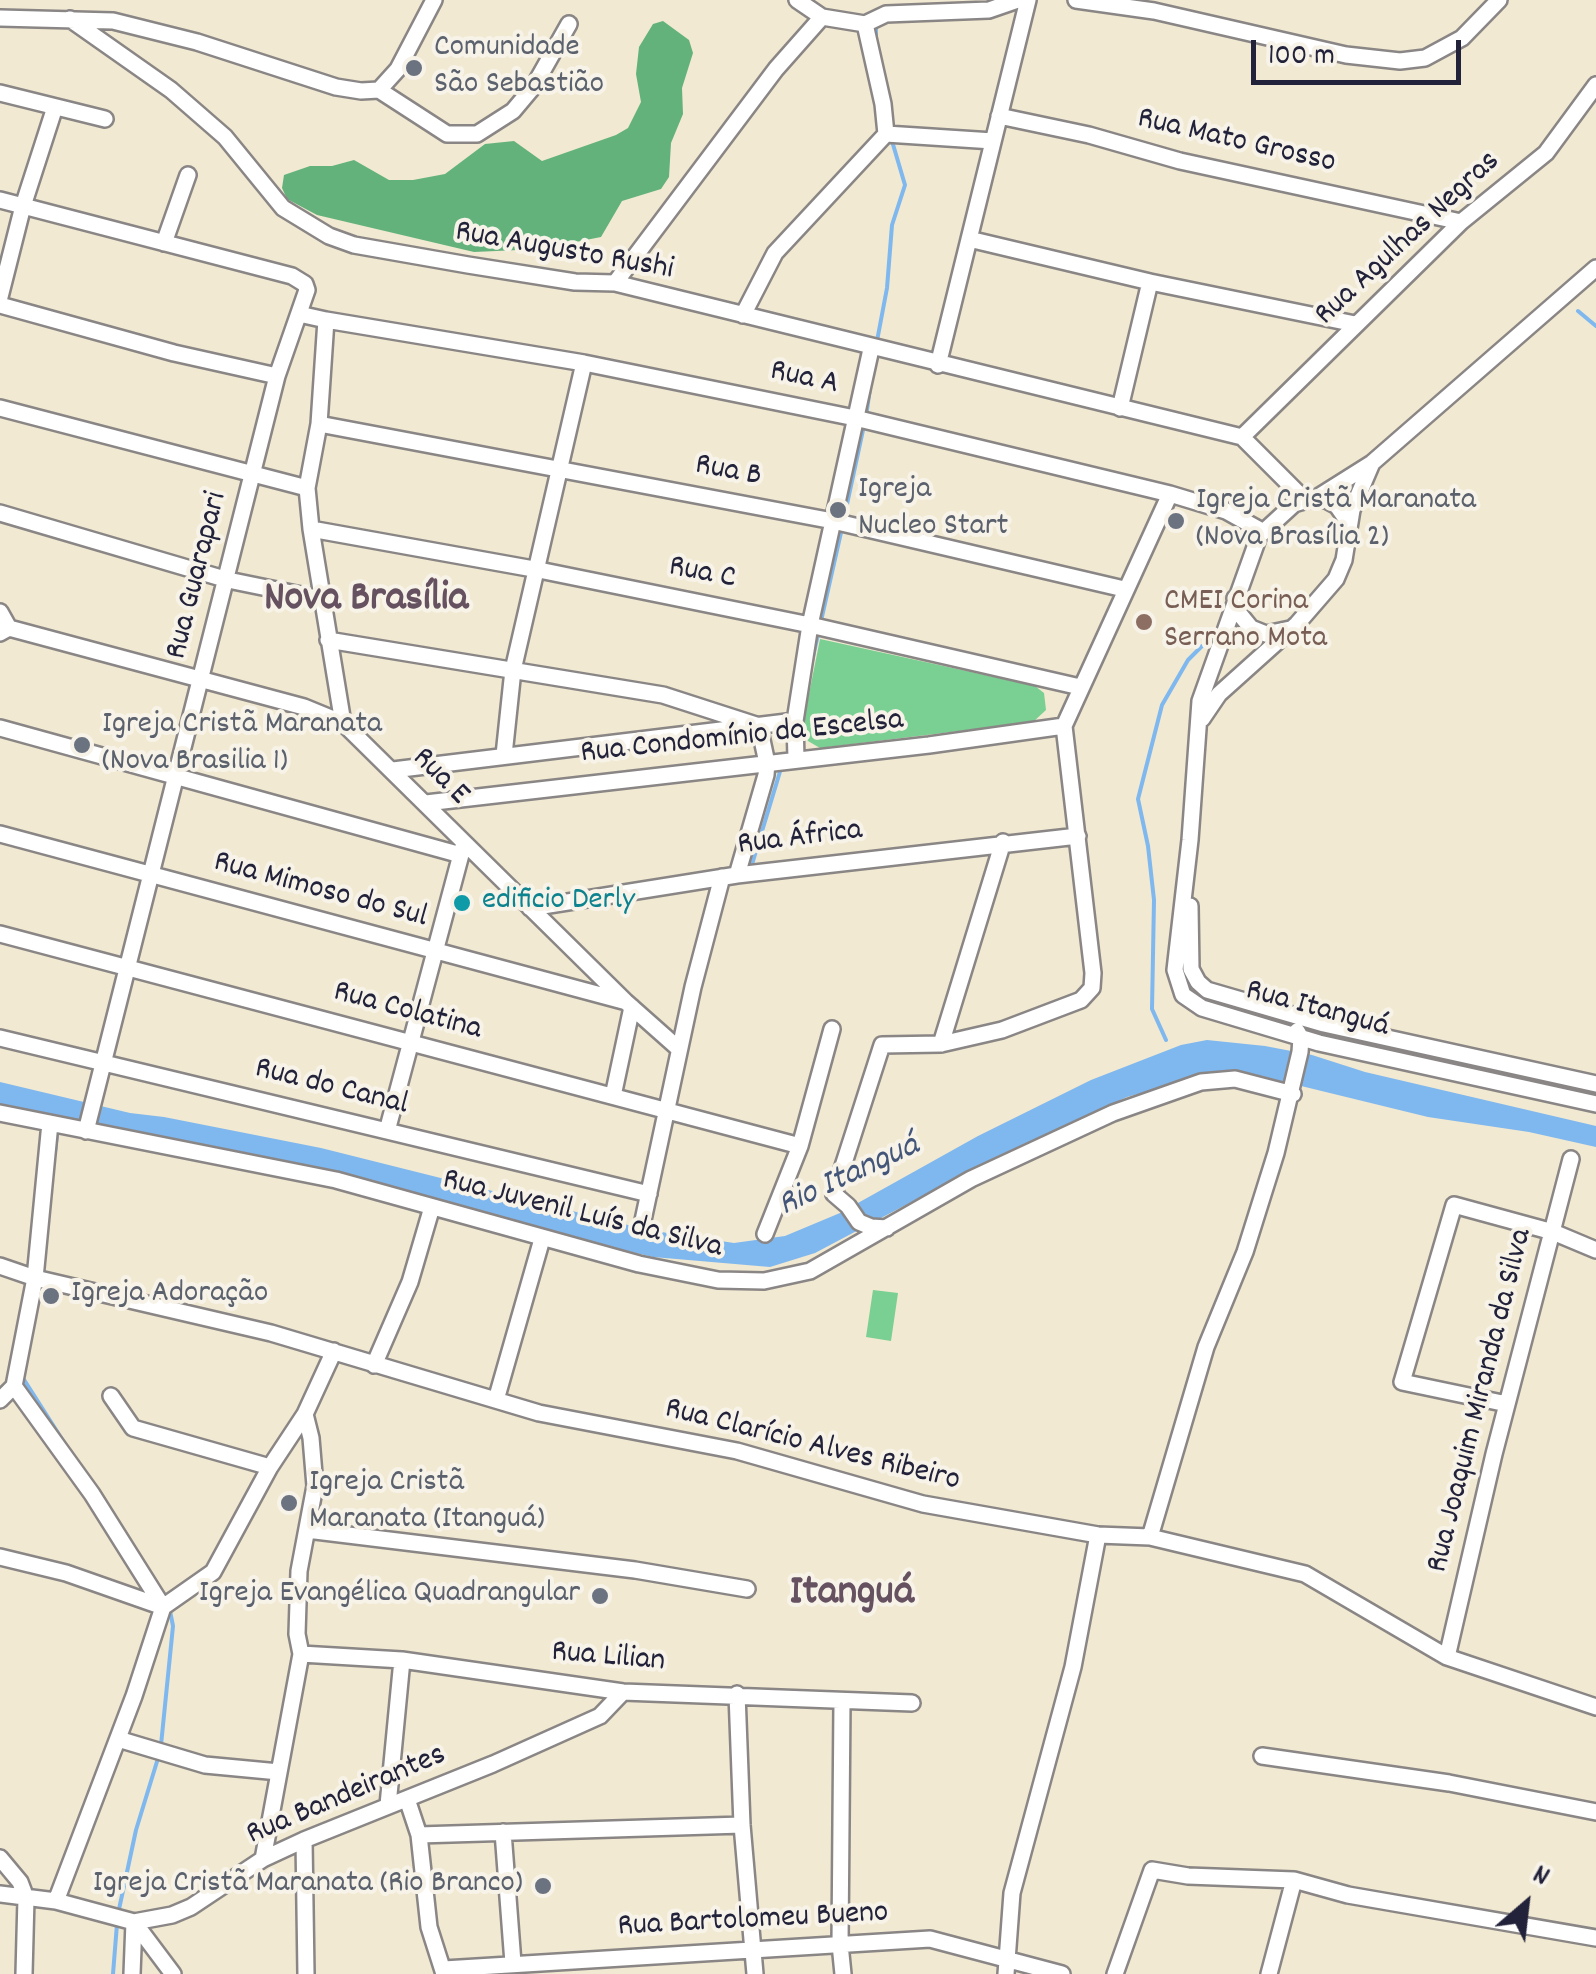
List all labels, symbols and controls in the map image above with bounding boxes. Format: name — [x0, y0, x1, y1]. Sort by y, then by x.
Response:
scale bar — [1256, 20, 1466, 82]
place label: Comunidade São Sebastião — [434, 31, 604, 106]
text: 100 m — [1268, 36, 1335, 79]
marker: Comunidade São Sebastião — [403, 57, 425, 79]
street label: Rua Mato Grosso — [1133, 102, 1339, 184]
street label: Rua Agulhas Negras — [1308, 144, 1510, 336]
street label: Rua Augusto Rushi — [452, 215, 676, 291]
street label: Rua A — [766, 354, 842, 406]
street label: Rua B — [692, 448, 764, 498]
place label: Igreja Nucleo Start — [858, 473, 1008, 548]
place label: Igreja Cristã Maranata (Nova Brasília 2) — [1196, 484, 1476, 559]
street label: Rua Guarapari — [160, 488, 238, 664]
marker: Igreja Nucleo Start — [827, 499, 849, 521]
marker: Igreja Cristã Maranata (Nova Brasília 2) — [1165, 510, 1187, 532]
street label: Rua C — [665, 550, 739, 600]
district label: Nova Brasília — [264, 577, 468, 627]
place label: CMEI Corina Serrano Mota — [1164, 585, 1327, 660]
marker: CMEI Corina Serrano Mota — [1133, 611, 1155, 633]
street label: Rua Condomínio da Escelsa — [579, 703, 905, 775]
place label: Igreja Cristã Maranata (Nova Brasilia 1) — [102, 708, 382, 783]
marker: Igreja Cristã Maranata (Nova Brasilia 1) — [71, 734, 93, 756]
street label: Rua E — [402, 741, 476, 815]
street label: Rua África — [736, 813, 864, 867]
street label: Rua Mimoso do Sul — [209, 845, 431, 939]
place label: edificio Derly — [482, 884, 635, 922]
marker: edificio Derly — [451, 892, 473, 914]
street label: Rua Itanguá — [1241, 973, 1393, 1049]
street label: Rua Colatina — [329, 975, 485, 1051]
street label: Rua do Canal — [250, 1051, 412, 1127]
water label: Rio Itanguá — [773, 1127, 927, 1229]
street label: Rua Juvenil Luís da Silva — [438, 1163, 726, 1269]
street label: Rua Joaquim Miranda da Silva — [1421, 1225, 1543, 1577]
place label: Igreja Adoração — [71, 1277, 268, 1315]
marker: Igreja Adoração — [40, 1285, 62, 1307]
street label: Rua Clarício Alves Ribeiro — [660, 1392, 964, 1502]
place label: Igreja Cristã Maranata (Itanguá) — [309, 1466, 545, 1541]
marker: Igreja Cristã Maranata (Itanguá) — [278, 1492, 300, 1514]
district label: Itanguá — [789, 1571, 915, 1621]
place label: Igreja Evangélica Quadrangular — [199, 1577, 580, 1615]
marker: Igreja Evangélica Quadrangular — [589, 1585, 611, 1607]
street label: Rua Lilian — [550, 1635, 666, 1683]
street label: Rua Bandeirantes — [242, 1738, 452, 1856]
north arrow — [1476, 1854, 1576, 1954]
text: N — [1525, 1857, 1556, 1898]
place label: Igreja Cristã Maranata (Rio Branco) — [93, 1867, 523, 1905]
marker: Igreja Cristã Maranata (Rio Branco) — [532, 1875, 554, 1897]
street label: Rua Bartolomeu Bueno — [617, 1896, 889, 1948]

